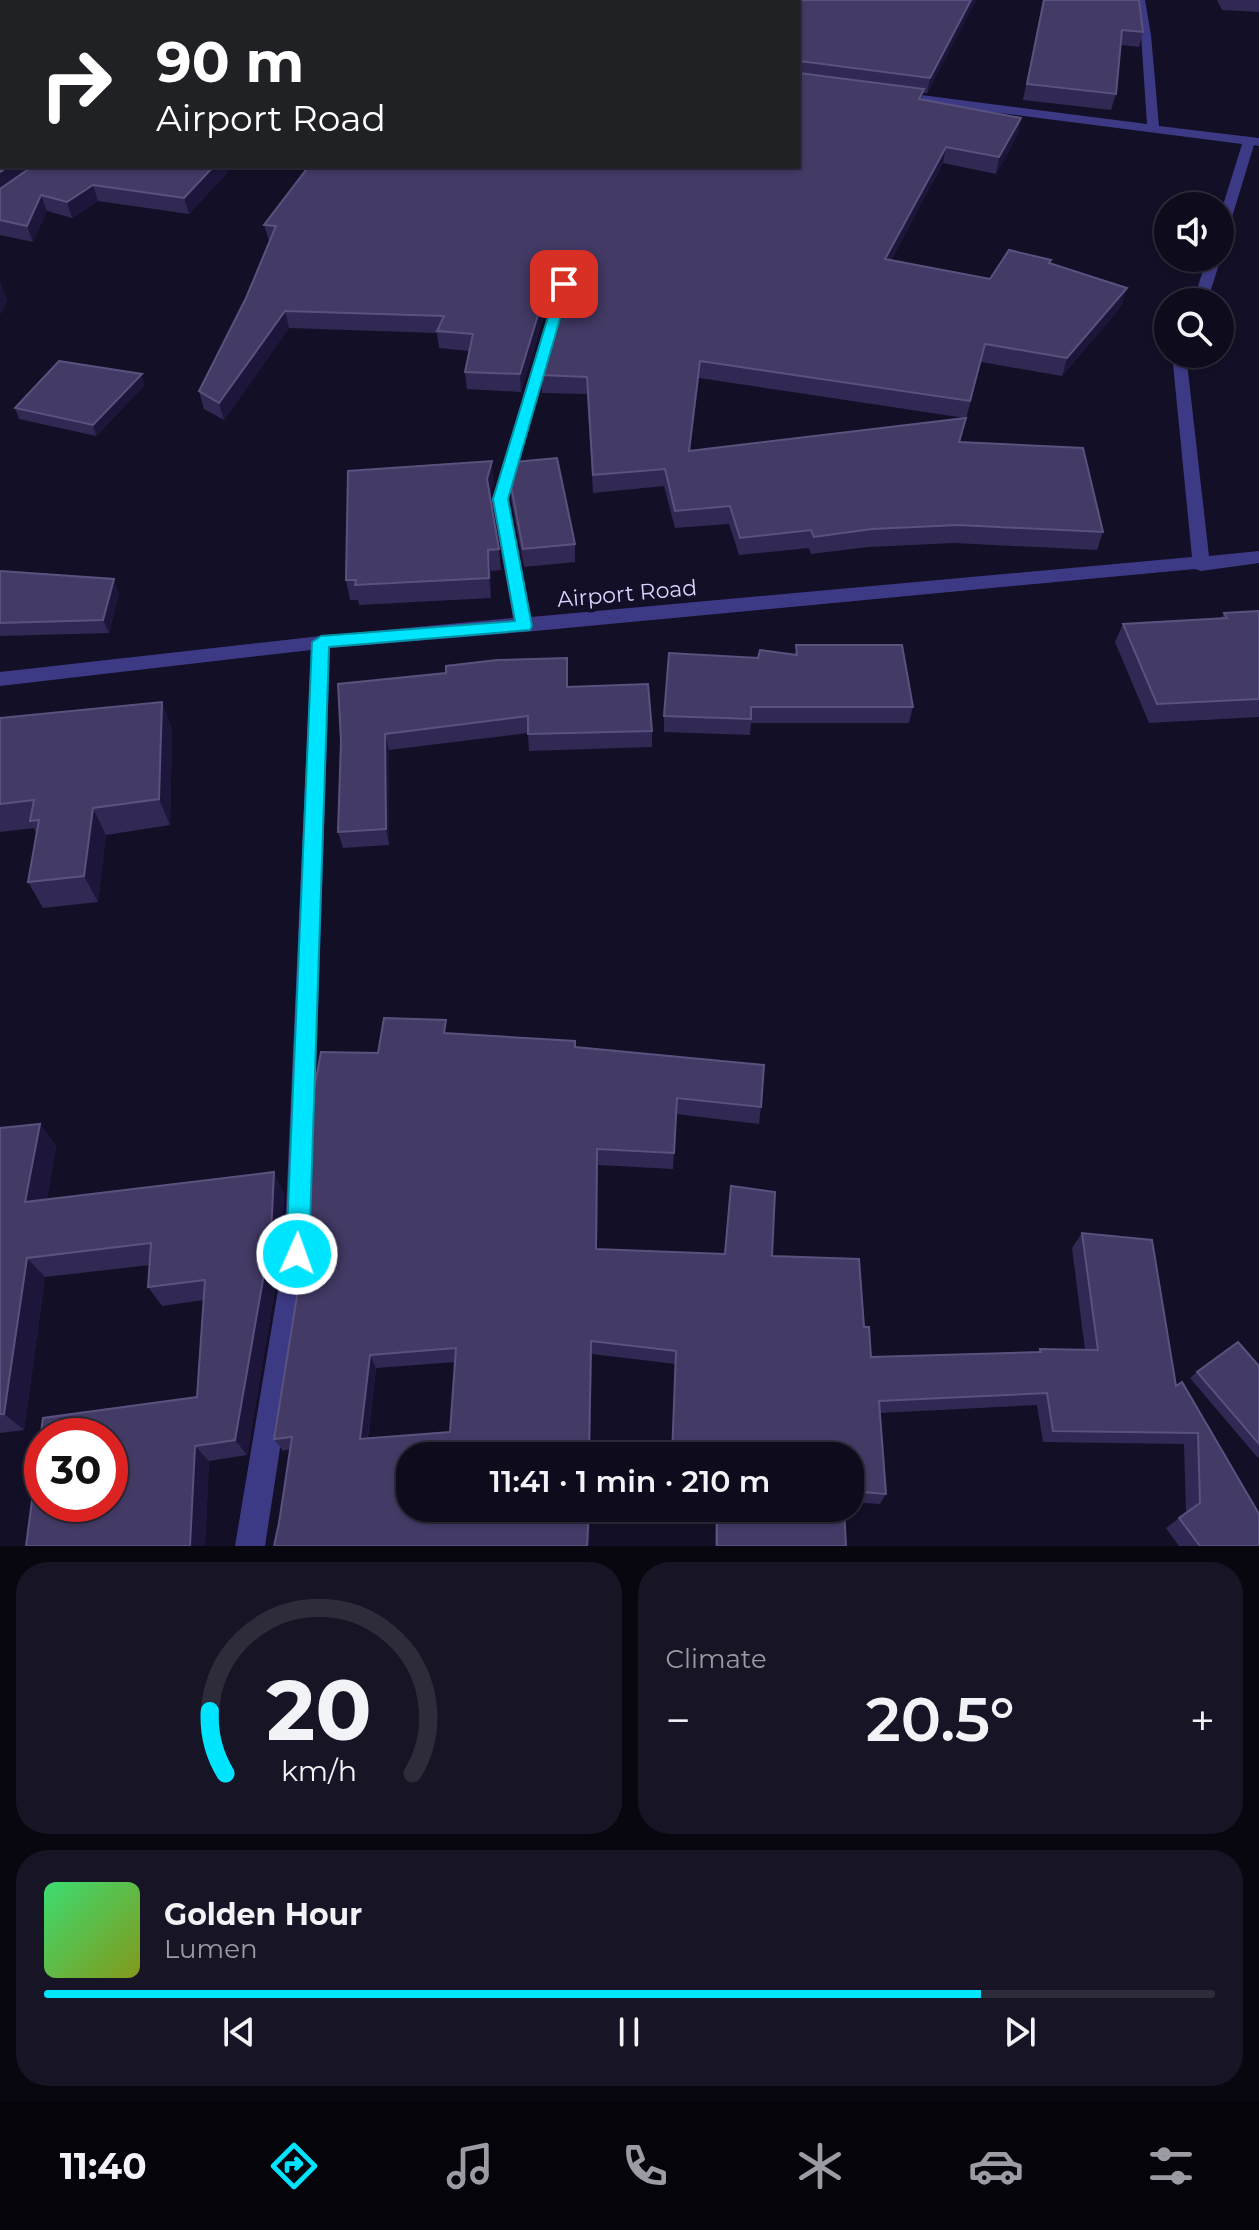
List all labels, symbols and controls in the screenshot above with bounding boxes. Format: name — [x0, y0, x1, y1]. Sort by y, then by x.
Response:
text: 90 m — [156, 28, 304, 96]
icon: right — [24, 32, 128, 136]
text: Airport Road — [156, 96, 386, 140]
map controls — [1154, 192, 1234, 368]
button: sound — [1154, 192, 1234, 272]
pin — [530, 250, 598, 318]
icon: arrive — [542, 262, 586, 306]
button: search — [1154, 288, 1234, 368]
street label: Airport Road — [556, 574, 698, 613]
position arrow — [255, 1212, 339, 1296]
speed limit sign: 30 — [24, 1418, 128, 1522]
text: 11:41 · 1 min · 210 m — [490, 1463, 770, 1500]
text: Climate — [666, 1643, 767, 1675]
text: 20 — [266, 1659, 372, 1761]
text: 20.5° — [866, 1683, 1015, 1756]
text: − — [666, 1693, 691, 1747]
text: + — [1190, 1693, 1215, 1747]
text: km/h — [281, 1753, 357, 1788]
text: Golden Hour — [164, 1896, 362, 1933]
text: Lumen — [164, 1933, 257, 1965]
icon: previous — [217, 2010, 261, 2054]
icon: pause — [607, 2010, 651, 2054]
icon: next — [998, 2010, 1042, 2054]
icon: directions — [266, 2138, 322, 2194]
icon: music — [442, 2138, 498, 2194]
icon: phone — [617, 2138, 673, 2194]
icon: climate — [792, 2138, 848, 2194]
icon: car — [968, 2138, 1024, 2194]
icon: filters — [1143, 2138, 1199, 2194]
text: 11:40 — [60, 2144, 147, 2188]

